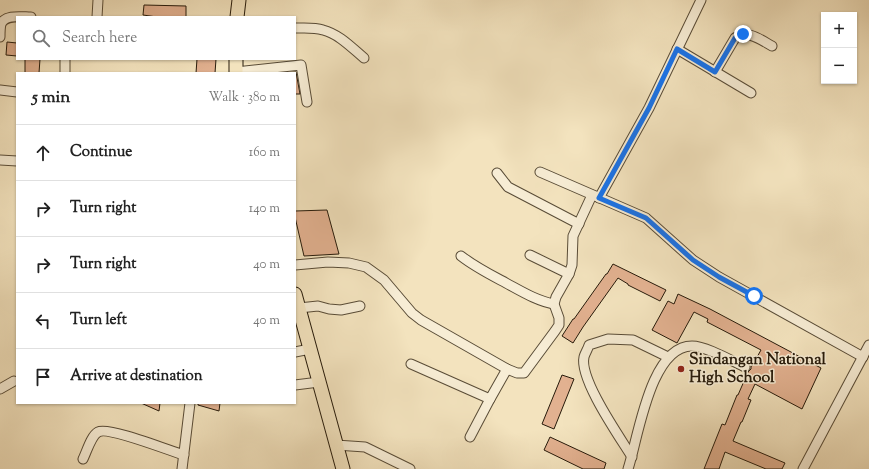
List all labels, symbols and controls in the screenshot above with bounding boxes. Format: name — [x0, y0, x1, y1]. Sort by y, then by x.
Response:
map controls — [821, 12, 857, 84]
button: + — [821, 12, 857, 48]
search box — [16, 16, 296, 60]
route end — [734, 25, 752, 43]
icon: search — [30, 27, 52, 49]
text: Search here — [62, 28, 137, 49]
button: − — [821, 48, 857, 84]
text: 5 min — [32, 86, 70, 110]
text: Walk · 380 m — [209, 89, 280, 107]
icon: ahead — [32, 142, 54, 164]
text: Continue — [70, 142, 132, 163]
text: 160 m — [249, 144, 280, 162]
icon: right — [32, 198, 54, 220]
text: Turn right — [70, 198, 136, 219]
text: 140 m — [249, 200, 280, 218]
icon: right — [32, 254, 54, 276]
text: Turn right — [70, 254, 136, 275]
text: 40 m — [253, 256, 280, 274]
route start — [745, 287, 763, 305]
icon: left — [32, 310, 54, 332]
text: Turn left — [70, 310, 127, 331]
text: 40 m — [253, 312, 280, 330]
place label: Sindangan National High School — [689, 349, 827, 390]
marker: Sindangan National High School — [676, 364, 686, 374]
icon: arrive — [32, 366, 54, 388]
text: Arrive at destination — [70, 366, 203, 387]

